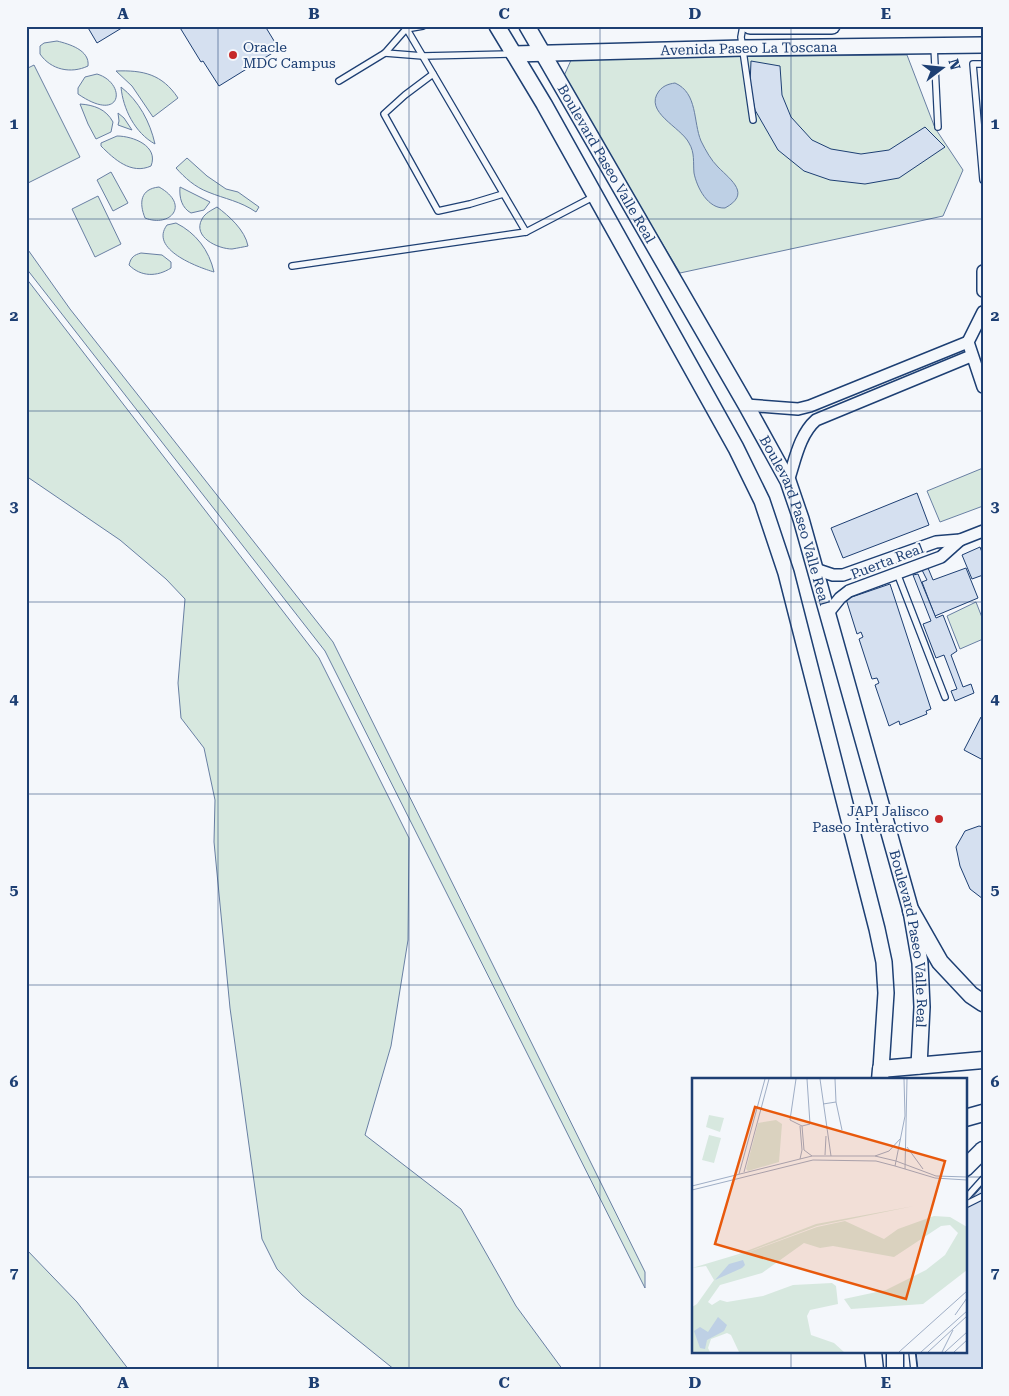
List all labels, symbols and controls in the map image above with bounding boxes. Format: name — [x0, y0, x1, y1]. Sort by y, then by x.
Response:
text: A — [117, 4, 129, 23]
text: B — [308, 4, 320, 23]
text: C — [498, 4, 510, 23]
text: D — [689, 4, 702, 23]
text: E — [881, 4, 891, 23]
place label: Oracle MDC Campus — [243, 39, 336, 71]
street label: Avenida Paseo La Toscana — [660, 39, 838, 58]
north arrow — [916, 42, 966, 92]
marker: Oracle MDC Campus — [227, 49, 239, 61]
text: N — [945, 57, 964, 72]
street label: Boulevard Paseo Valle Real — [554, 82, 659, 246]
text: 1 — [10, 114, 19, 133]
text: 1 — [991, 114, 1000, 133]
text: 2 — [10, 306, 19, 325]
text: 2 — [991, 306, 1000, 325]
street label: Boulevard Paseo Valle Real — [756, 433, 833, 608]
text: 3 — [10, 497, 19, 516]
text: 3 — [991, 497, 1000, 516]
street label: Puerta Real — [848, 540, 926, 582]
text: 4 — [10, 689, 19, 708]
text: 4 — [991, 689, 1000, 708]
place label: JAPI Jalisco Paseo Interactivo — [812, 803, 929, 835]
marker: JAPI Jalisco Paseo Interactivo — [933, 813, 945, 825]
street label: Boulevard Paseo Valle Real — [886, 848, 930, 1029]
text: 5 — [10, 880, 19, 899]
text: 5 — [991, 880, 1000, 899]
text: 6 — [10, 1072, 19, 1091]
text: 6 — [991, 1072, 1000, 1091]
inset map — [692, 1078, 966, 1354]
text: 7 — [10, 1263, 19, 1282]
text: 7 — [991, 1263, 1000, 1282]
text: A — [117, 1373, 129, 1392]
text: B — [308, 1373, 320, 1392]
text: C — [498, 1373, 510, 1392]
text: D — [689, 1373, 702, 1392]
text: E — [881, 1373, 891, 1392]

